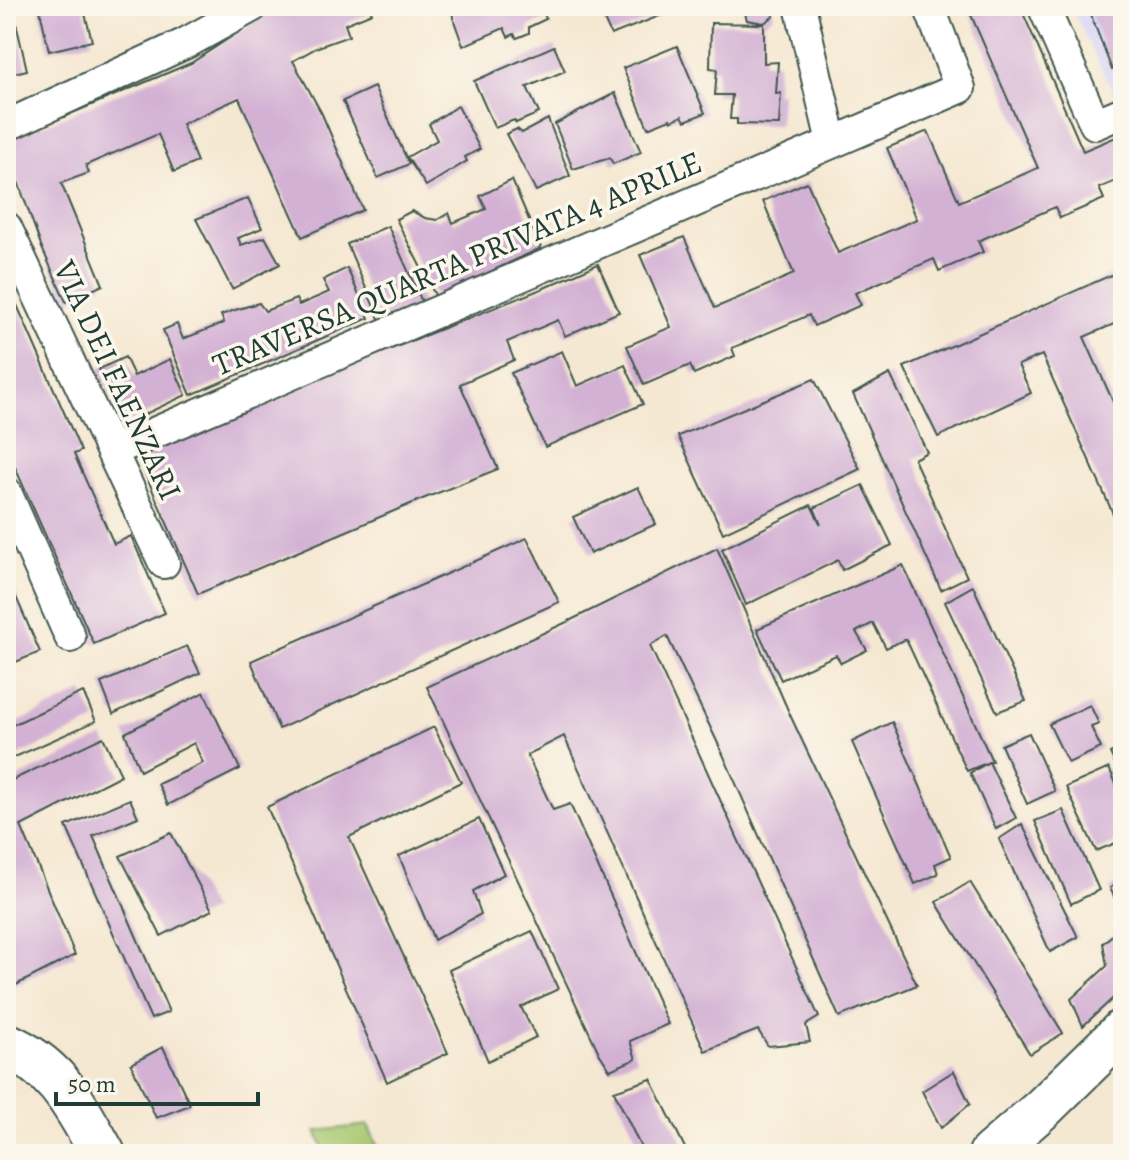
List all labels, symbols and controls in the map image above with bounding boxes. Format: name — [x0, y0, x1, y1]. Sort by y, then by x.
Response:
street label: TRAVERSA QUARTA PRIVATA 4 APRILE — [206, 140, 708, 386]
street label: VIA DEI FAENZARI — [43, 252, 193, 507]
scale bar — [56, 1056, 258, 1106]
text: 50 m — [68, 1068, 116, 1100]

